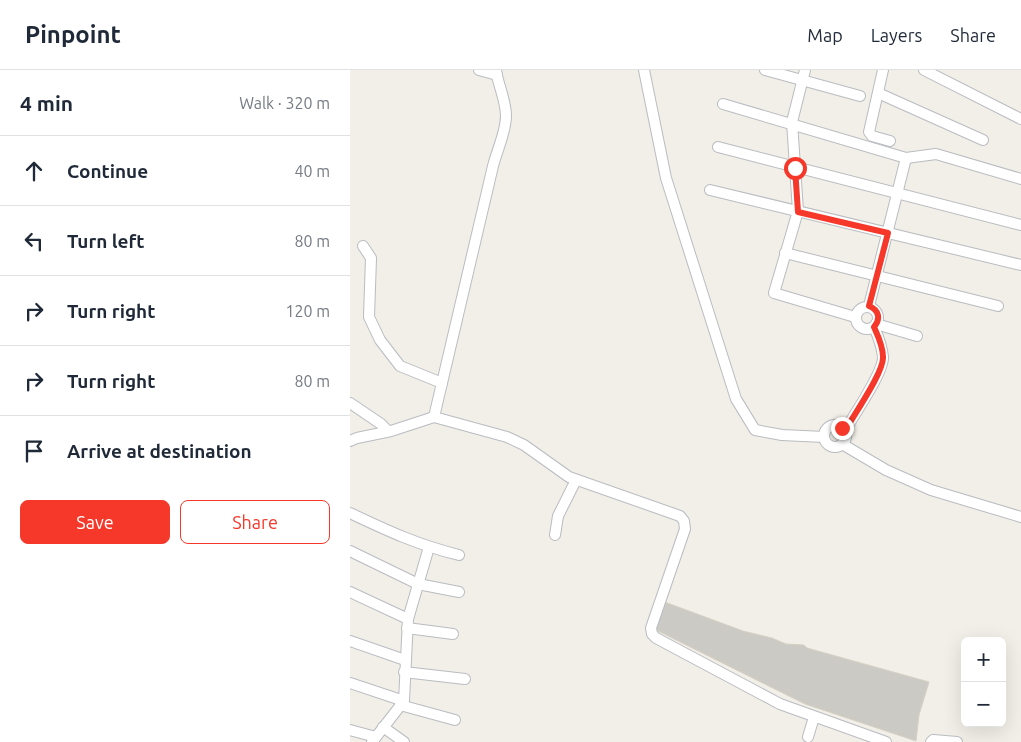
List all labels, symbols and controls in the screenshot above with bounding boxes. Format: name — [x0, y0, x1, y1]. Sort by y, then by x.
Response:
text: Pinpoint — [25, 21, 121, 48]
text: Map — [807, 25, 843, 45]
text: Layers — [871, 25, 922, 45]
text: Share — [950, 25, 996, 45]
text: 4 min — [20, 91, 73, 115]
text: Walk · 320 m — [239, 94, 330, 112]
icon: ahead — [20, 157, 48, 185]
route start — [784, 157, 807, 180]
text: Continue — [67, 160, 148, 182]
text: 40 m — [294, 162, 330, 180]
icon: left — [20, 227, 48, 255]
text: Turn left — [67, 230, 145, 252]
text: 80 m — [294, 232, 330, 250]
icon: right — [20, 297, 48, 325]
text: Turn right — [67, 300, 155, 322]
text: 120 m — [285, 302, 330, 320]
icon: right — [20, 367, 48, 395]
text: Turn right — [67, 370, 155, 392]
text: 80 m — [294, 372, 330, 390]
route end — [831, 417, 854, 440]
icon: arrive — [20, 437, 48, 465]
text: Arrive at destination — [67, 440, 252, 462]
button: Save — [20, 500, 170, 544]
button: Share — [180, 500, 330, 544]
map controls — [961, 637, 1006, 727]
button: + — [961, 637, 1006, 682]
button: − — [961, 682, 1006, 727]

